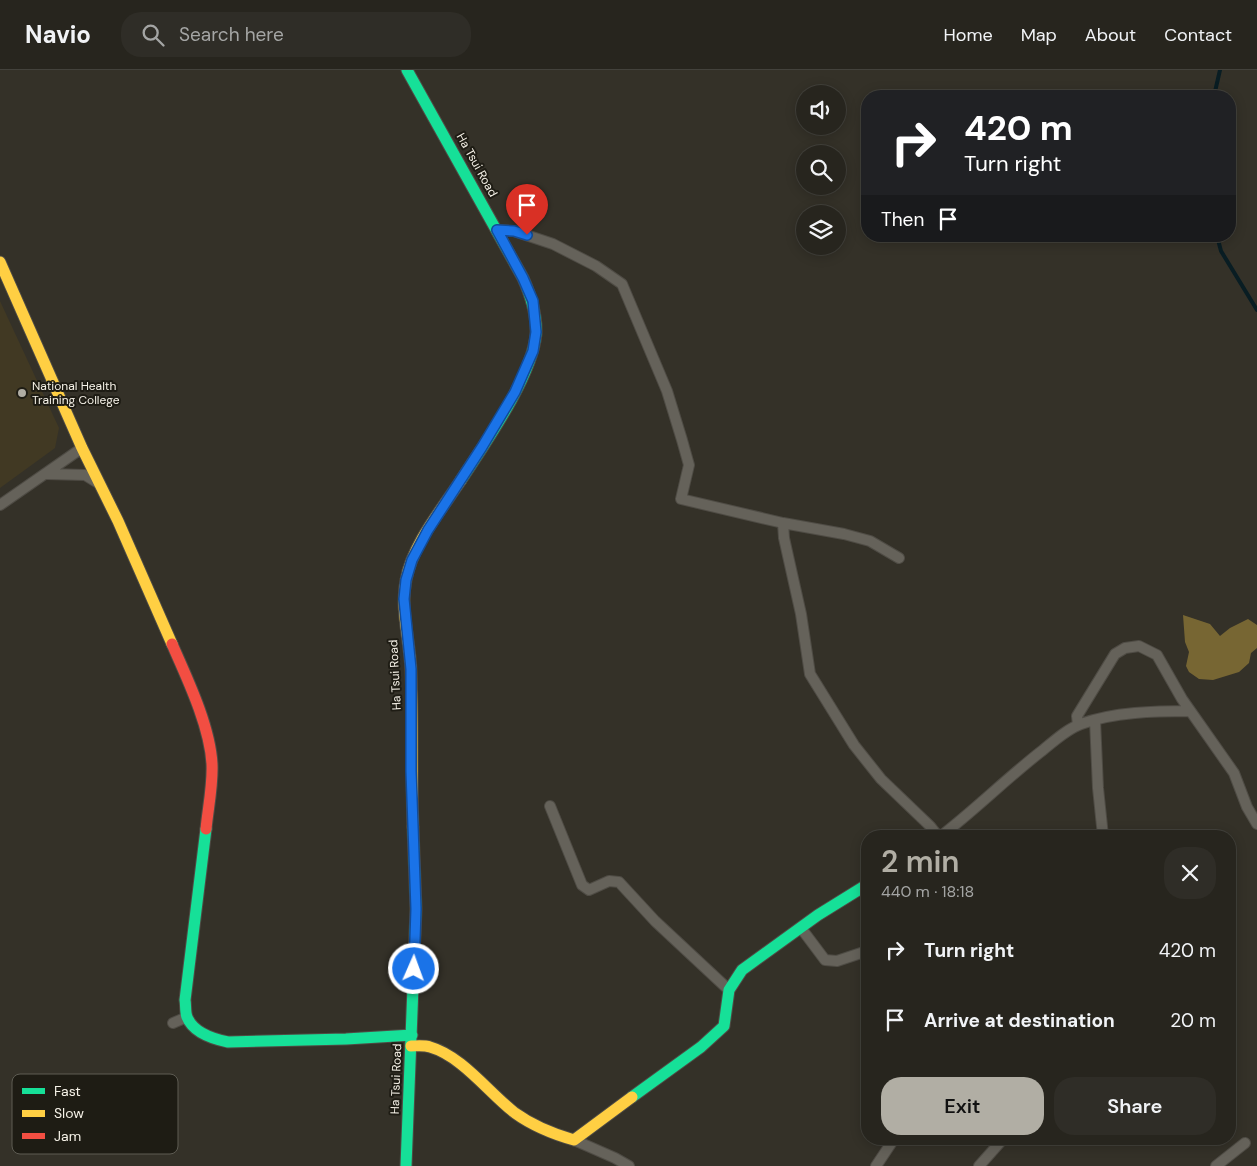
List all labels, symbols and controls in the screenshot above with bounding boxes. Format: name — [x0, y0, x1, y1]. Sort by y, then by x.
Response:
search box — [121, 12, 471, 57]
text: Navio — [25, 19, 91, 50]
icon: search — [139, 21, 167, 49]
text: Search here — [179, 22, 284, 47]
text: Home — [943, 23, 993, 47]
text: Map — [1021, 23, 1057, 47]
text: About — [1085, 23, 1136, 47]
text: Contact — [1164, 23, 1232, 47]
map controls — [796, 85, 846, 255]
button: sound — [796, 85, 846, 135]
text: 420 m — [964, 105, 1073, 151]
icon: right — [881, 110, 946, 175]
street label: Ha Tsui Road — [453, 130, 501, 200]
button: search — [796, 145, 846, 195]
text: Turn right — [964, 149, 1061, 178]
pin — [506, 184, 548, 235]
icon: arrive — [513, 191, 541, 219]
button: layers — [796, 205, 846, 255]
icon: arrive — [934, 205, 962, 233]
text: Then — [881, 207, 924, 232]
place label: National Health Training College — [32, 378, 120, 408]
marker: National Health Training College — [16, 387, 28, 399]
street label: Ha Tsui Road — [385, 639, 405, 711]
text: 2 min — [881, 842, 959, 881]
button: close — [1164, 847, 1216, 899]
text: 440 m · 18:18 — [881, 881, 974, 902]
icon: right — [881, 936, 909, 964]
text: Turn right — [924, 938, 1014, 963]
text: 420 m — [1159, 938, 1216, 963]
position arrow — [387, 942, 439, 994]
icon: arrive — [881, 1006, 909, 1034]
text: Arrive at destination — [924, 1008, 1115, 1033]
text: 20 m — [1170, 1008, 1216, 1033]
street label: Ha Tsui Road — [387, 1043, 405, 1115]
legend — [12, 1074, 178, 1154]
button: Exit — [881, 1077, 1044, 1135]
button: Share — [1054, 1077, 1216, 1135]
text: Fast — [54, 1082, 81, 1100]
text: Slow — [54, 1104, 84, 1122]
text: Jam — [54, 1127, 81, 1145]

